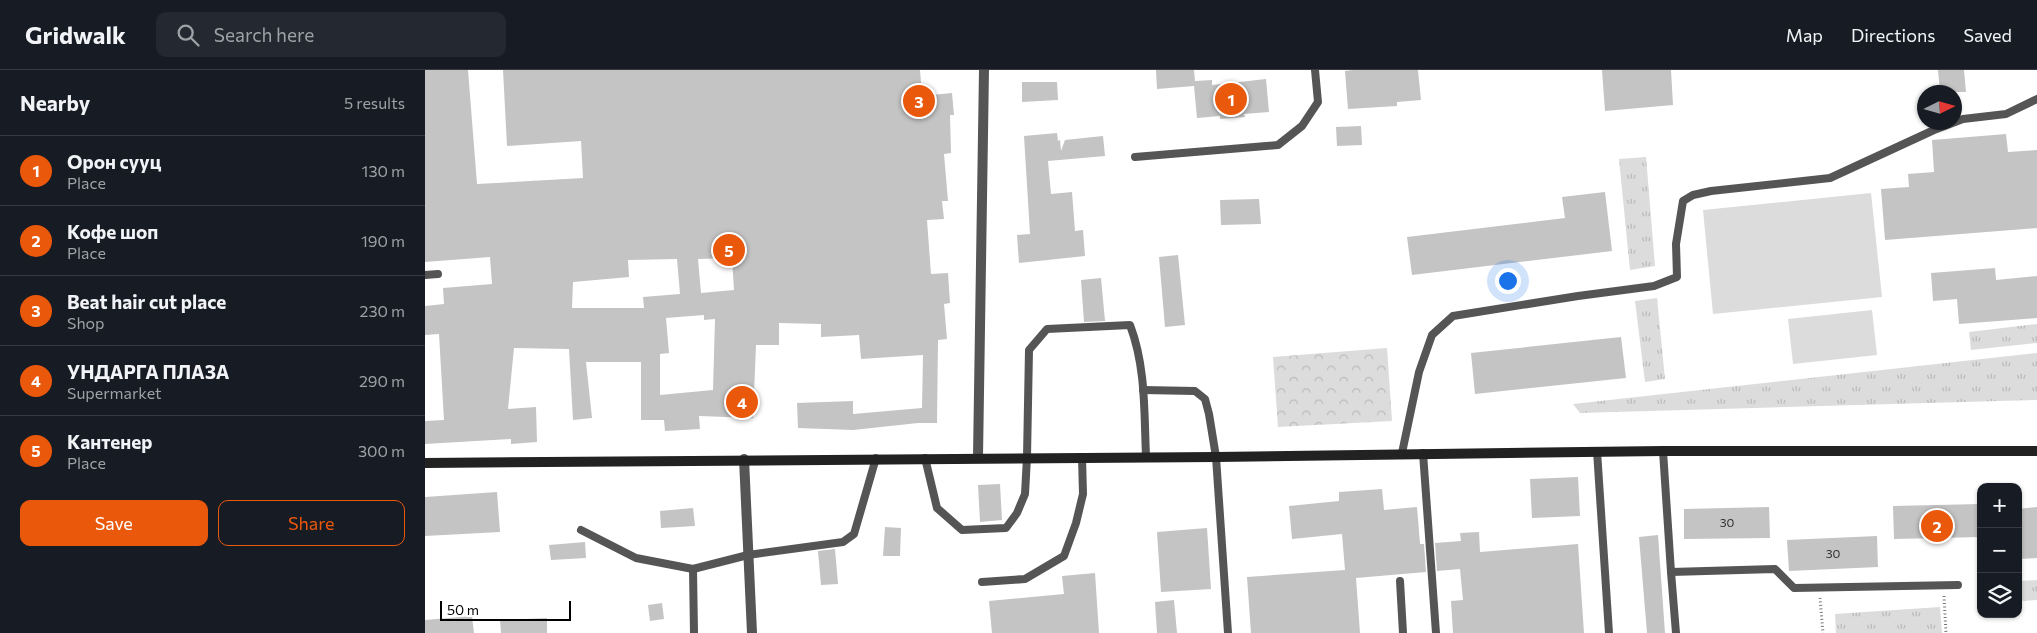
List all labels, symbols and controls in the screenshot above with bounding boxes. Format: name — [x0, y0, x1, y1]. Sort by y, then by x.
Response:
search box — [156, 12, 506, 57]
text: Gridwalk — [25, 20, 126, 49]
icon: search — [174, 21, 202, 49]
text: Search here — [214, 23, 314, 46]
text: Map — [1786, 24, 1823, 46]
text: Directions — [1851, 24, 1935, 46]
text: Saved — [1963, 24, 2012, 46]
pin: 1 — [1215, 80, 1247, 118]
pin: 3 — [903, 82, 935, 120]
north arrow — [1917, 85, 1962, 130]
text: Nearby — [20, 90, 90, 115]
text: 5 results — [344, 93, 405, 112]
text: Орон сууц — [67, 150, 161, 173]
text: 1 — [32, 161, 40, 180]
text: 130 m — [362, 161, 405, 180]
text: Place — [67, 173, 106, 192]
text: Кофе шоп — [67, 220, 158, 243]
text: 2 — [31, 231, 41, 250]
text: 190 m — [361, 231, 405, 250]
pin: 5 — [713, 231, 745, 269]
text: Place — [67, 243, 106, 262]
your location — [1495, 268, 1521, 294]
text: Beat hair cut place — [67, 290, 226, 313]
text: 3 — [31, 301, 41, 320]
text: 230 m — [360, 301, 405, 320]
text: Shop — [67, 313, 105, 332]
text: УНДАРГА ПЛАЗА — [67, 360, 229, 383]
text: 4 — [31, 371, 41, 390]
text: 290 m — [359, 371, 405, 390]
text: Supermarket — [67, 383, 162, 402]
pin: 4 — [726, 383, 758, 421]
text: Кантенер — [67, 430, 152, 453]
text: 5 — [31, 441, 41, 460]
text: 300 m — [358, 441, 405, 460]
text: Place — [67, 453, 106, 472]
map controls — [1977, 483, 2022, 618]
button: + — [1977, 483, 2022, 528]
button: Save — [20, 500, 208, 546]
button: Share — [218, 500, 405, 546]
pin: 2 — [1921, 507, 1953, 545]
house number: 30 — [1720, 515, 1735, 529]
button: − — [1977, 528, 2022, 573]
house number: 30 — [1826, 546, 1841, 560]
button: layers — [1977, 573, 2022, 618]
scale bar — [440, 598, 571, 621]
text: 50 m — [447, 601, 479, 618]

